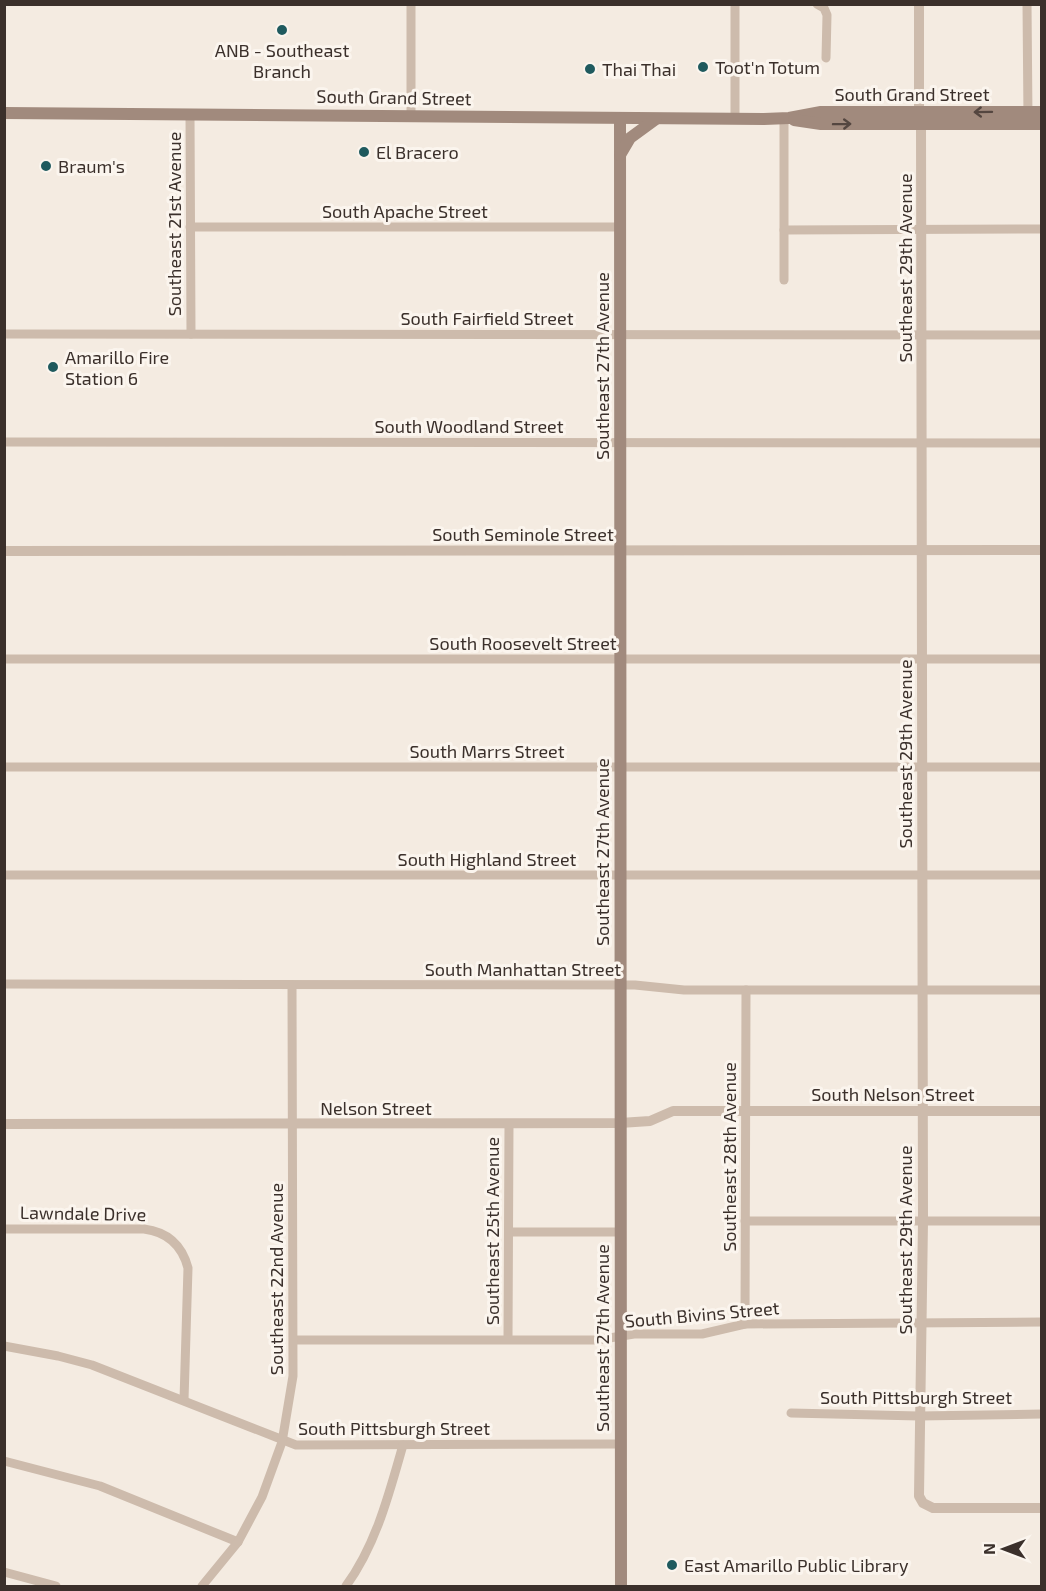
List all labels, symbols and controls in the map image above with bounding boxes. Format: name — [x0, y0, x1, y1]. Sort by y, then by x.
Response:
marker: ANB - Southeast Branch — [275, 23, 289, 37]
place label: ANB - Southeast Branch — [215, 39, 349, 82]
place label: Toot'n Totum — [715, 56, 820, 78]
place label: Thai Thai — [602, 58, 676, 80]
marker: Toot'n Totum — [696, 60, 710, 74]
marker: Thai Thai — [583, 62, 597, 76]
street label: South Grand Street — [834, 83, 990, 105]
street label: South Grand Street — [316, 85, 472, 109]
one-way arrow — [974, 106, 994, 118]
one-way arrow — [831, 118, 851, 130]
street label: Southeast 21st Avenue — [163, 132, 185, 316]
place label: El Bracero — [376, 141, 459, 163]
marker: El Bracero — [357, 145, 371, 159]
place label: Braum's — [58, 155, 125, 177]
marker: Braum's — [39, 159, 53, 173]
street label: Southeast 29th Avenue — [894, 173, 916, 363]
street label: South Apache Street — [322, 200, 488, 222]
street label: Southeast 27th Avenue — [591, 272, 613, 460]
street label: South Fairfield Street — [400, 307, 574, 329]
place label: Amarillo Fire Station 6 — [65, 346, 169, 389]
marker: Amarillo Fire Station 6 — [46, 360, 60, 374]
street label: South Woodland Street — [374, 415, 564, 437]
street label: South Seminole Street — [432, 523, 614, 545]
street label: South Roosevelt Street — [429, 632, 617, 654]
street label: Southeast 29th Avenue — [894, 659, 916, 849]
street label: South Marrs Street — [409, 740, 565, 762]
street label: Southeast 27th Avenue — [591, 758, 613, 946]
street label: South Highland Street — [398, 848, 577, 870]
street label: South Manhattan Street — [425, 958, 621, 980]
street label: Southeast 28th Avenue — [718, 1062, 740, 1252]
street label: South Nelson Street — [811, 1083, 975, 1105]
street label: Nelson Street — [320, 1097, 432, 1119]
street label: Southeast 25th Avenue — [481, 1137, 503, 1325]
street label: Southeast 29th Avenue — [894, 1145, 916, 1335]
street label: Southeast 22nd Avenue — [265, 1183, 287, 1375]
street label: Lawndale Drive — [20, 1201, 146, 1225]
street label: Southeast 27th Avenue — [591, 1244, 613, 1432]
street label: South Bivins Street — [624, 1296, 780, 1332]
street label: South Pittsburgh Street — [820, 1386, 1012, 1408]
street label: South Pittsburgh Street — [298, 1417, 490, 1439]
north arrow — [974, 1519, 1034, 1579]
text: N — [979, 1543, 998, 1555]
place label: East Amarillo Public Library — [684, 1554, 909, 1576]
marker: East Amarillo Public Library — [665, 1558, 679, 1572]

